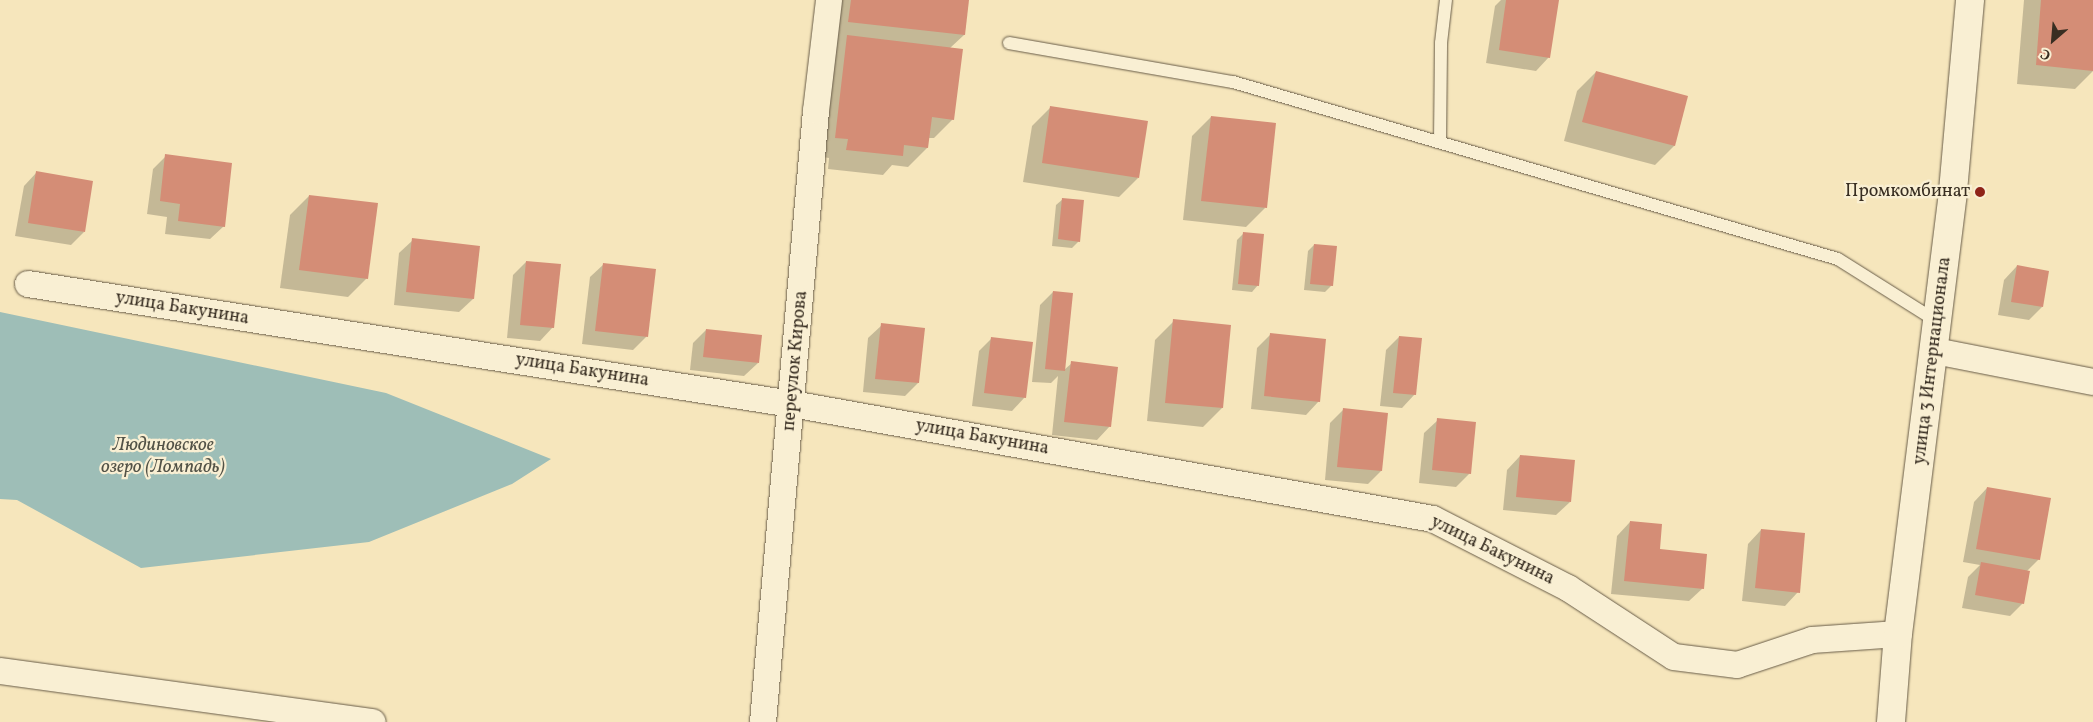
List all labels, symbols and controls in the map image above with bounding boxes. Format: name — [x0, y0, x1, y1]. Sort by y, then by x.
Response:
north arrow — [2028, 15, 2078, 65]
text: С — [2038, 43, 2054, 64]
place label: Промкомбинат — [1845, 181, 1970, 203]
marker: Промкомбинат — [1974, 186, 1986, 198]
street label: улица 3 Интернационала — [1910, 256, 1956, 466]
street label: улица Бакунина — [114, 288, 250, 330]
street label: переулок Кирова — [779, 290, 813, 432]
street label: улица Бакунина — [514, 350, 650, 392]
street label: улица Бакунина — [914, 416, 1050, 460]
water label: Людиновское озеро (Ломпадь) — [101, 435, 225, 479]
street label: улица Бакунина — [1427, 512, 1557, 590]

